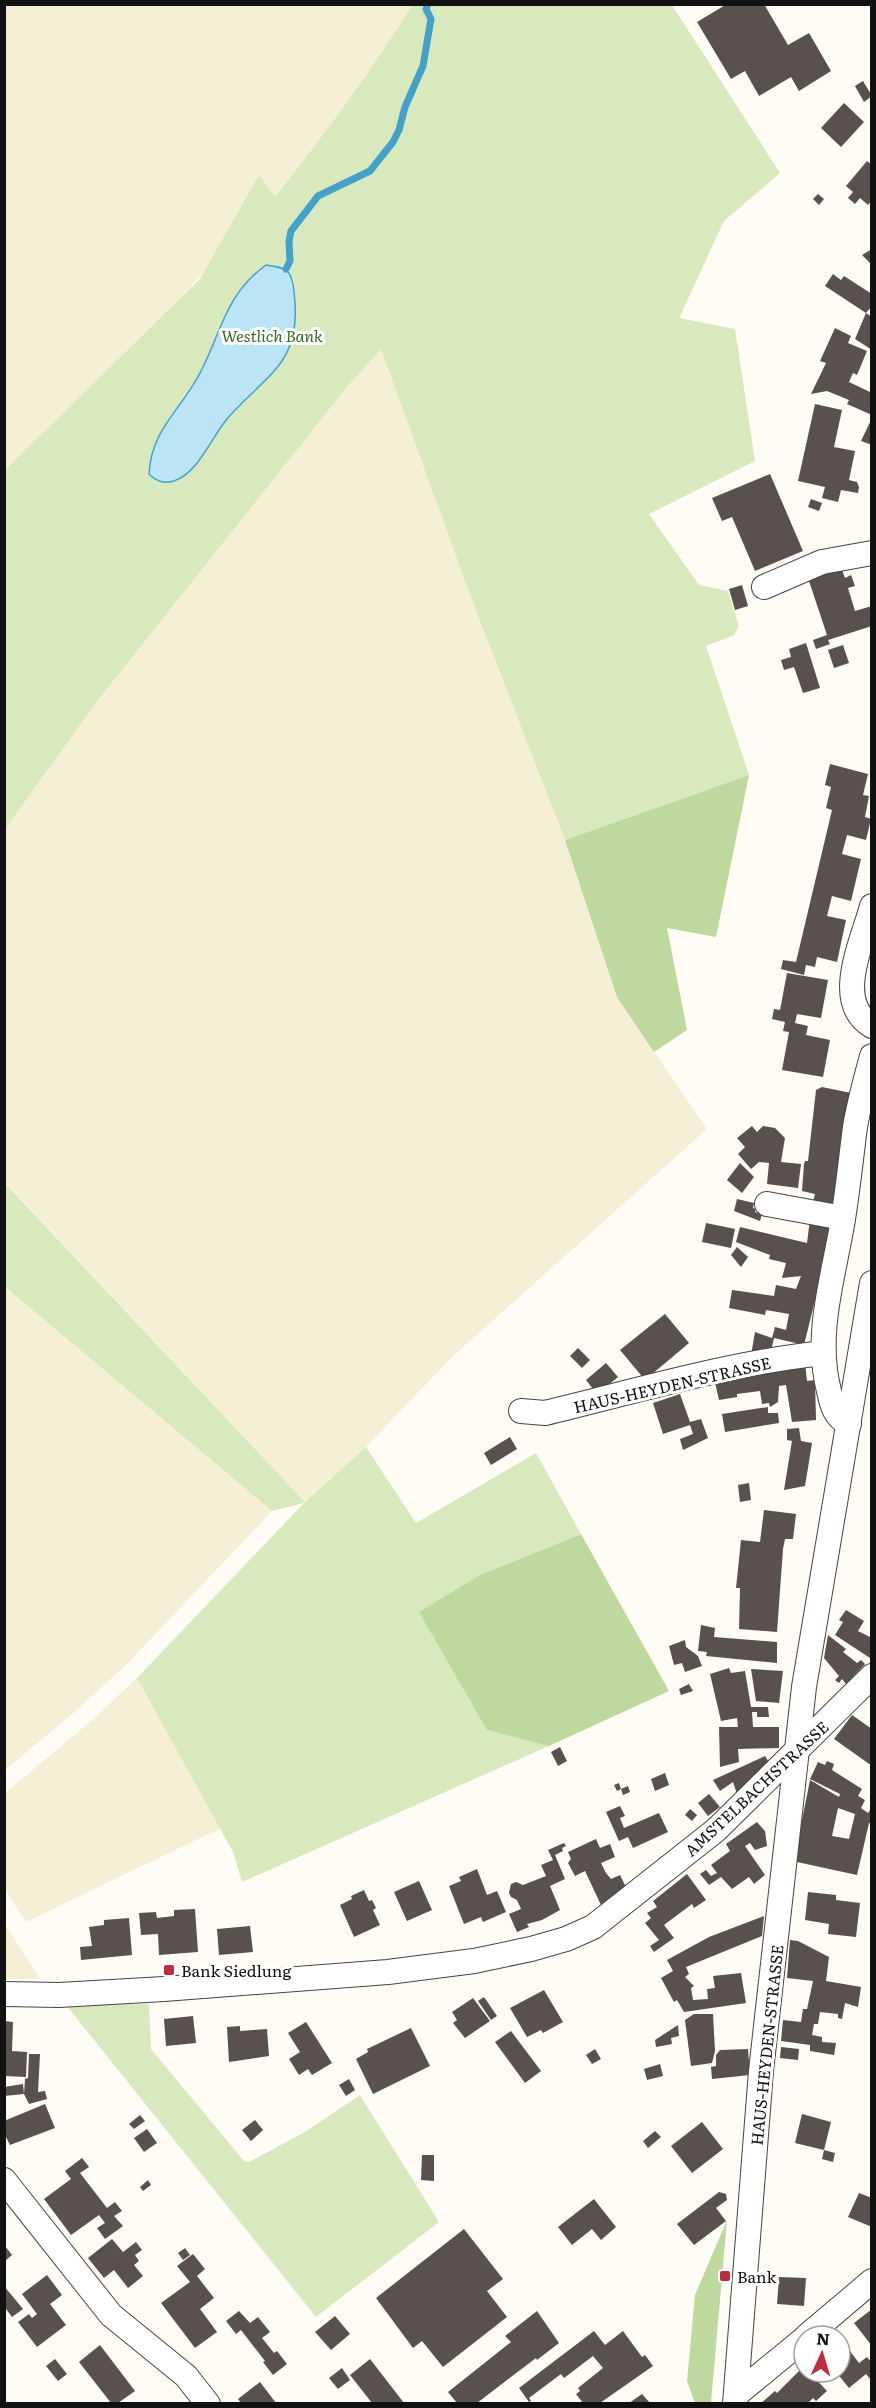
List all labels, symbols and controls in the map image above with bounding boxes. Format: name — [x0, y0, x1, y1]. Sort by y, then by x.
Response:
park label: Westlich Bank — [221, 323, 323, 347]
street label: HAUS-HEYDEN-STRASSE — [571, 1350, 773, 1418]
street label: AMSTELBACHSTRASSE — [679, 1715, 833, 1861]
street label: HAUS-HEYDEN-STRASSE — [744, 1943, 788, 2147]
place label: Bank Siedlung — [181, 1958, 291, 1982]
marker: Bank Siedlung — [162, 1963, 176, 1977]
place label: Bank — [737, 2264, 777, 2288]
marker: Bank — [718, 2269, 732, 2283]
north arrow — [792, 2324, 852, 2384]
text: N — [816, 2326, 831, 2350]

